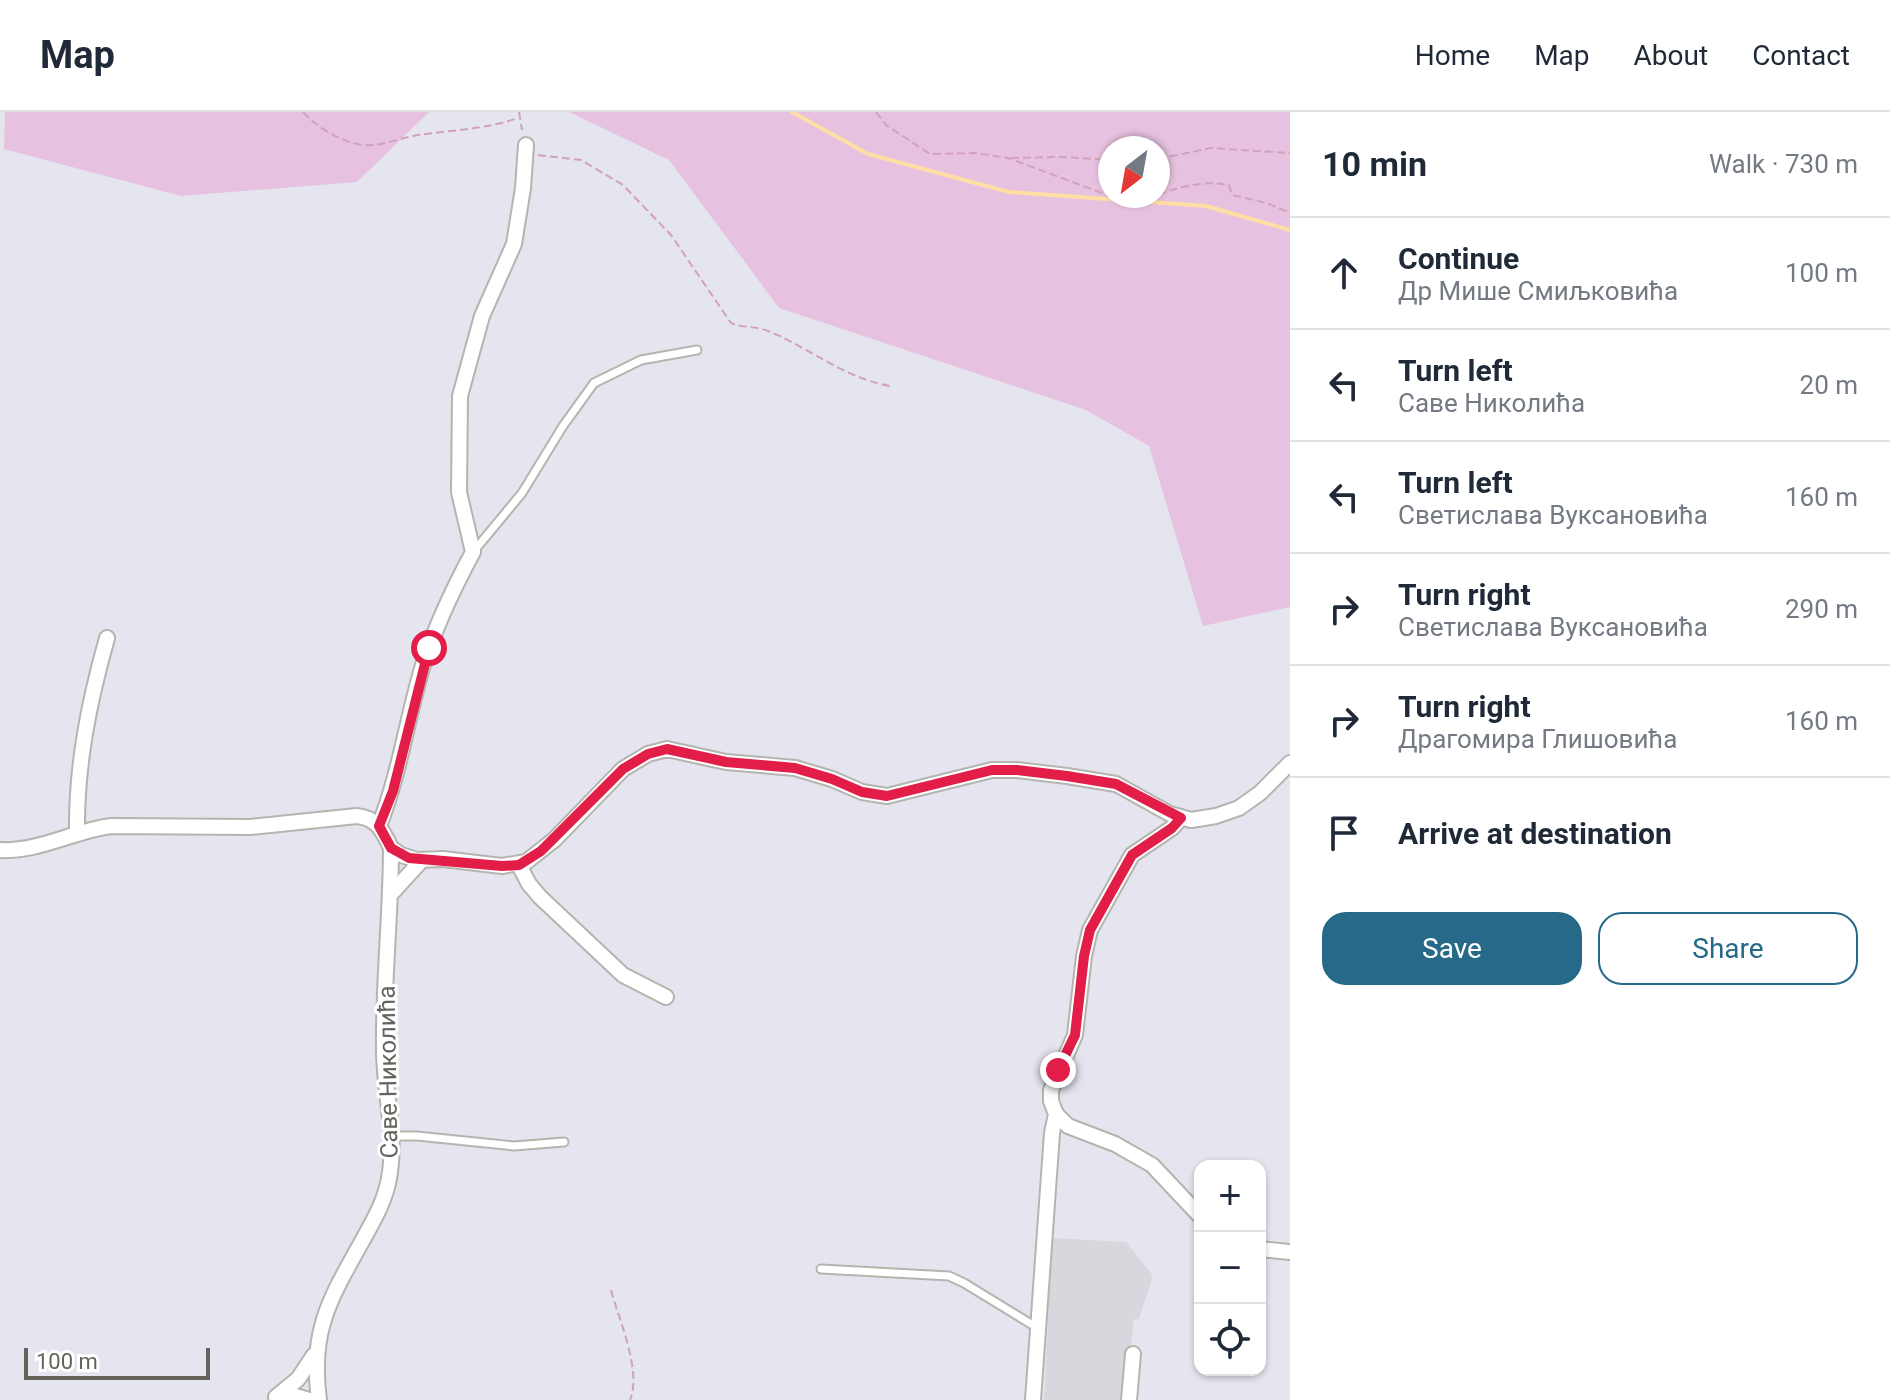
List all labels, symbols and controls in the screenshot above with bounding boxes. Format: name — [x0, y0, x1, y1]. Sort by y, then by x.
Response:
text: Map — [40, 33, 115, 77]
text: Home — [1415, 39, 1490, 72]
text: Map — [1534, 39, 1590, 72]
text: About — [1634, 39, 1708, 72]
text: Contact — [1752, 39, 1850, 72]
north arrow — [1098, 136, 1170, 208]
text: 10 min — [1322, 144, 1427, 184]
text: Walk · 730 m — [1709, 149, 1858, 179]
text: Continue — [1398, 241, 1519, 276]
icon: ahead — [1322, 251, 1366, 295]
text: 100 m — [1785, 258, 1858, 288]
text: Др Мише Смиљковића — [1398, 276, 1678, 306]
text: Turn left — [1398, 353, 1513, 388]
icon: left — [1322, 363, 1366, 407]
text: 20 m — [1800, 370, 1858, 400]
text: Саве Николића — [1398, 388, 1585, 418]
text: Turn left — [1398, 465, 1513, 500]
icon: left — [1322, 475, 1366, 519]
text: 160 m — [1785, 482, 1858, 512]
text: Светислава Вуксановића — [1398, 500, 1708, 530]
text: Turn right — [1398, 577, 1531, 612]
icon: right — [1322, 587, 1366, 631]
text: 290 m — [1785, 594, 1858, 624]
text: Светислава Вуксановића — [1398, 612, 1708, 642]
route start — [411, 630, 447, 666]
text: Turn right — [1398, 689, 1531, 724]
icon: right — [1322, 699, 1366, 743]
text: 160 m — [1785, 706, 1858, 736]
text: Драгомира Глишовића — [1398, 724, 1677, 754]
icon: arrive — [1322, 811, 1366, 855]
text: Arrive at destination — [1398, 816, 1672, 851]
button: Save — [1322, 912, 1582, 985]
button: Share — [1598, 912, 1858, 985]
street label: Саве Николића — [372, 985, 404, 1159]
route end — [1040, 1052, 1076, 1088]
map controls — [1194, 1160, 1266, 1376]
button: + — [1194, 1160, 1266, 1232]
button: − — [1194, 1232, 1266, 1304]
button: locate — [1194, 1304, 1266, 1376]
scale bar — [24, 1344, 210, 1380]
text: 100 m — [36, 1349, 98, 1374]

